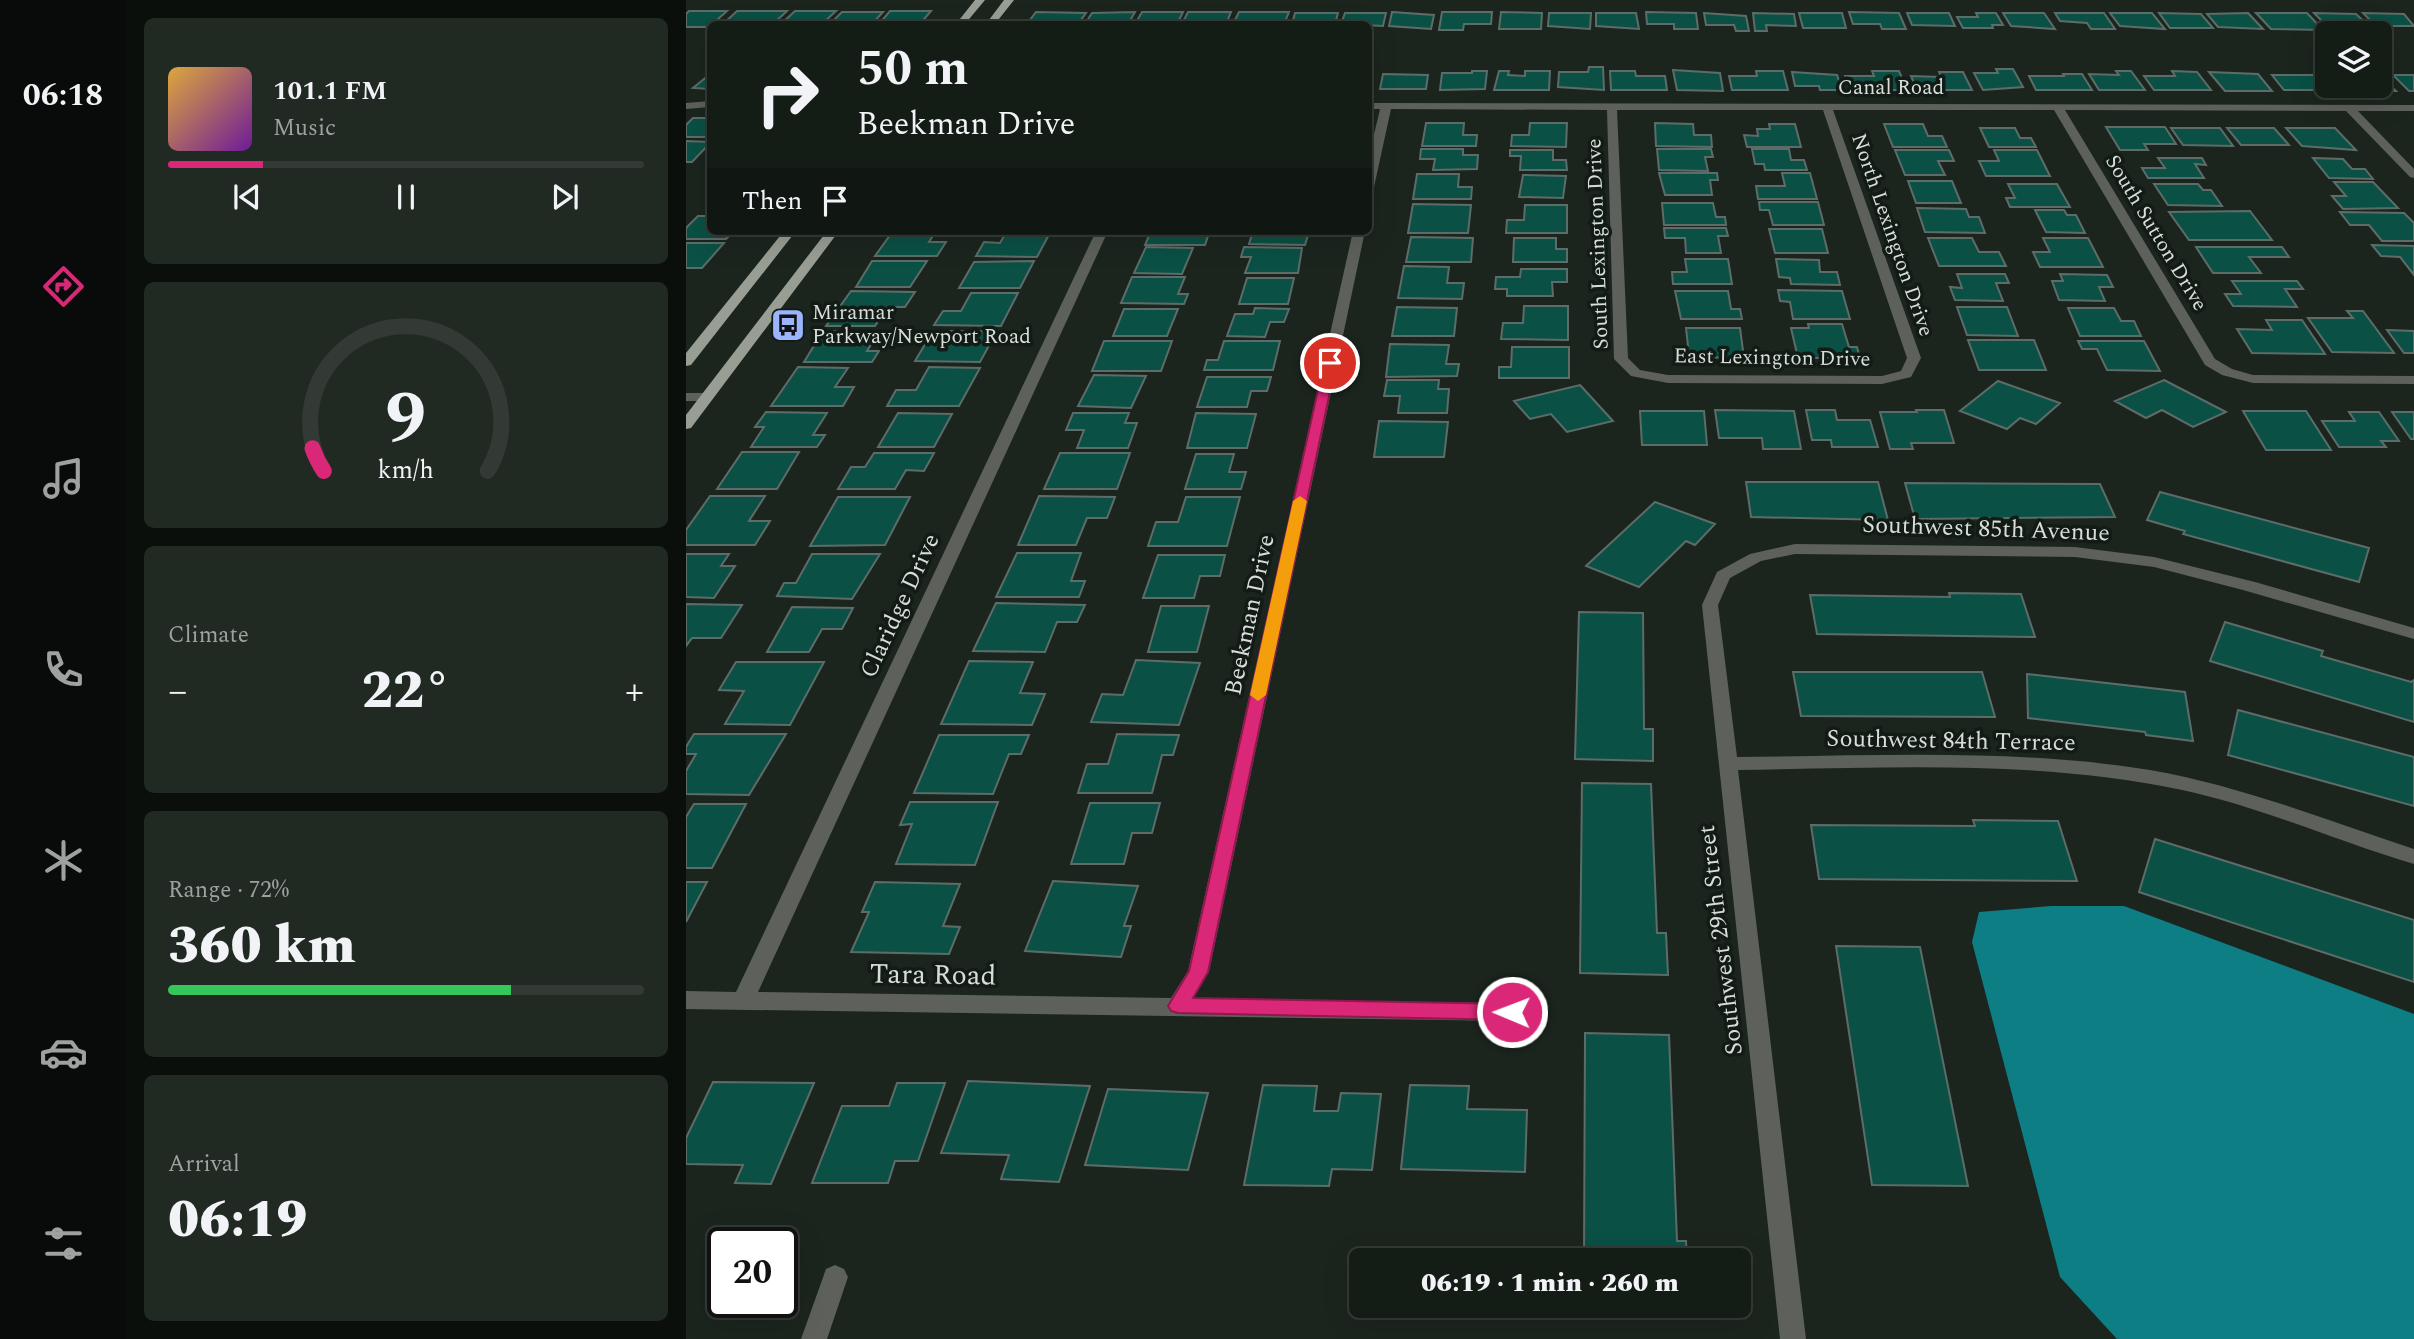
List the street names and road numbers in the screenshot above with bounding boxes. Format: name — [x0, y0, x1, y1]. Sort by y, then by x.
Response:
street label: Canal Road — [1838, 72, 1944, 104]
street label: North Lexington Drive — [1842, 129, 1942, 341]
street label: South Lexington Drive — [1578, 138, 1618, 350]
street label: South Sutton Drive — [2097, 149, 2215, 317]
street label: East Lexington Drive — [1673, 340, 1871, 376]
street label: Southwest 85th Avenue — [1862, 507, 2110, 551]
street label: Claridge Drive — [851, 528, 949, 684]
street label: Beekman Drive — [1215, 531, 1285, 699]
street label: Southwest 84th Terrace — [1826, 721, 2076, 761]
street label: Southwest 29th Street — [1689, 823, 1753, 1057]
street label: Tara Road — [869, 952, 997, 998]

